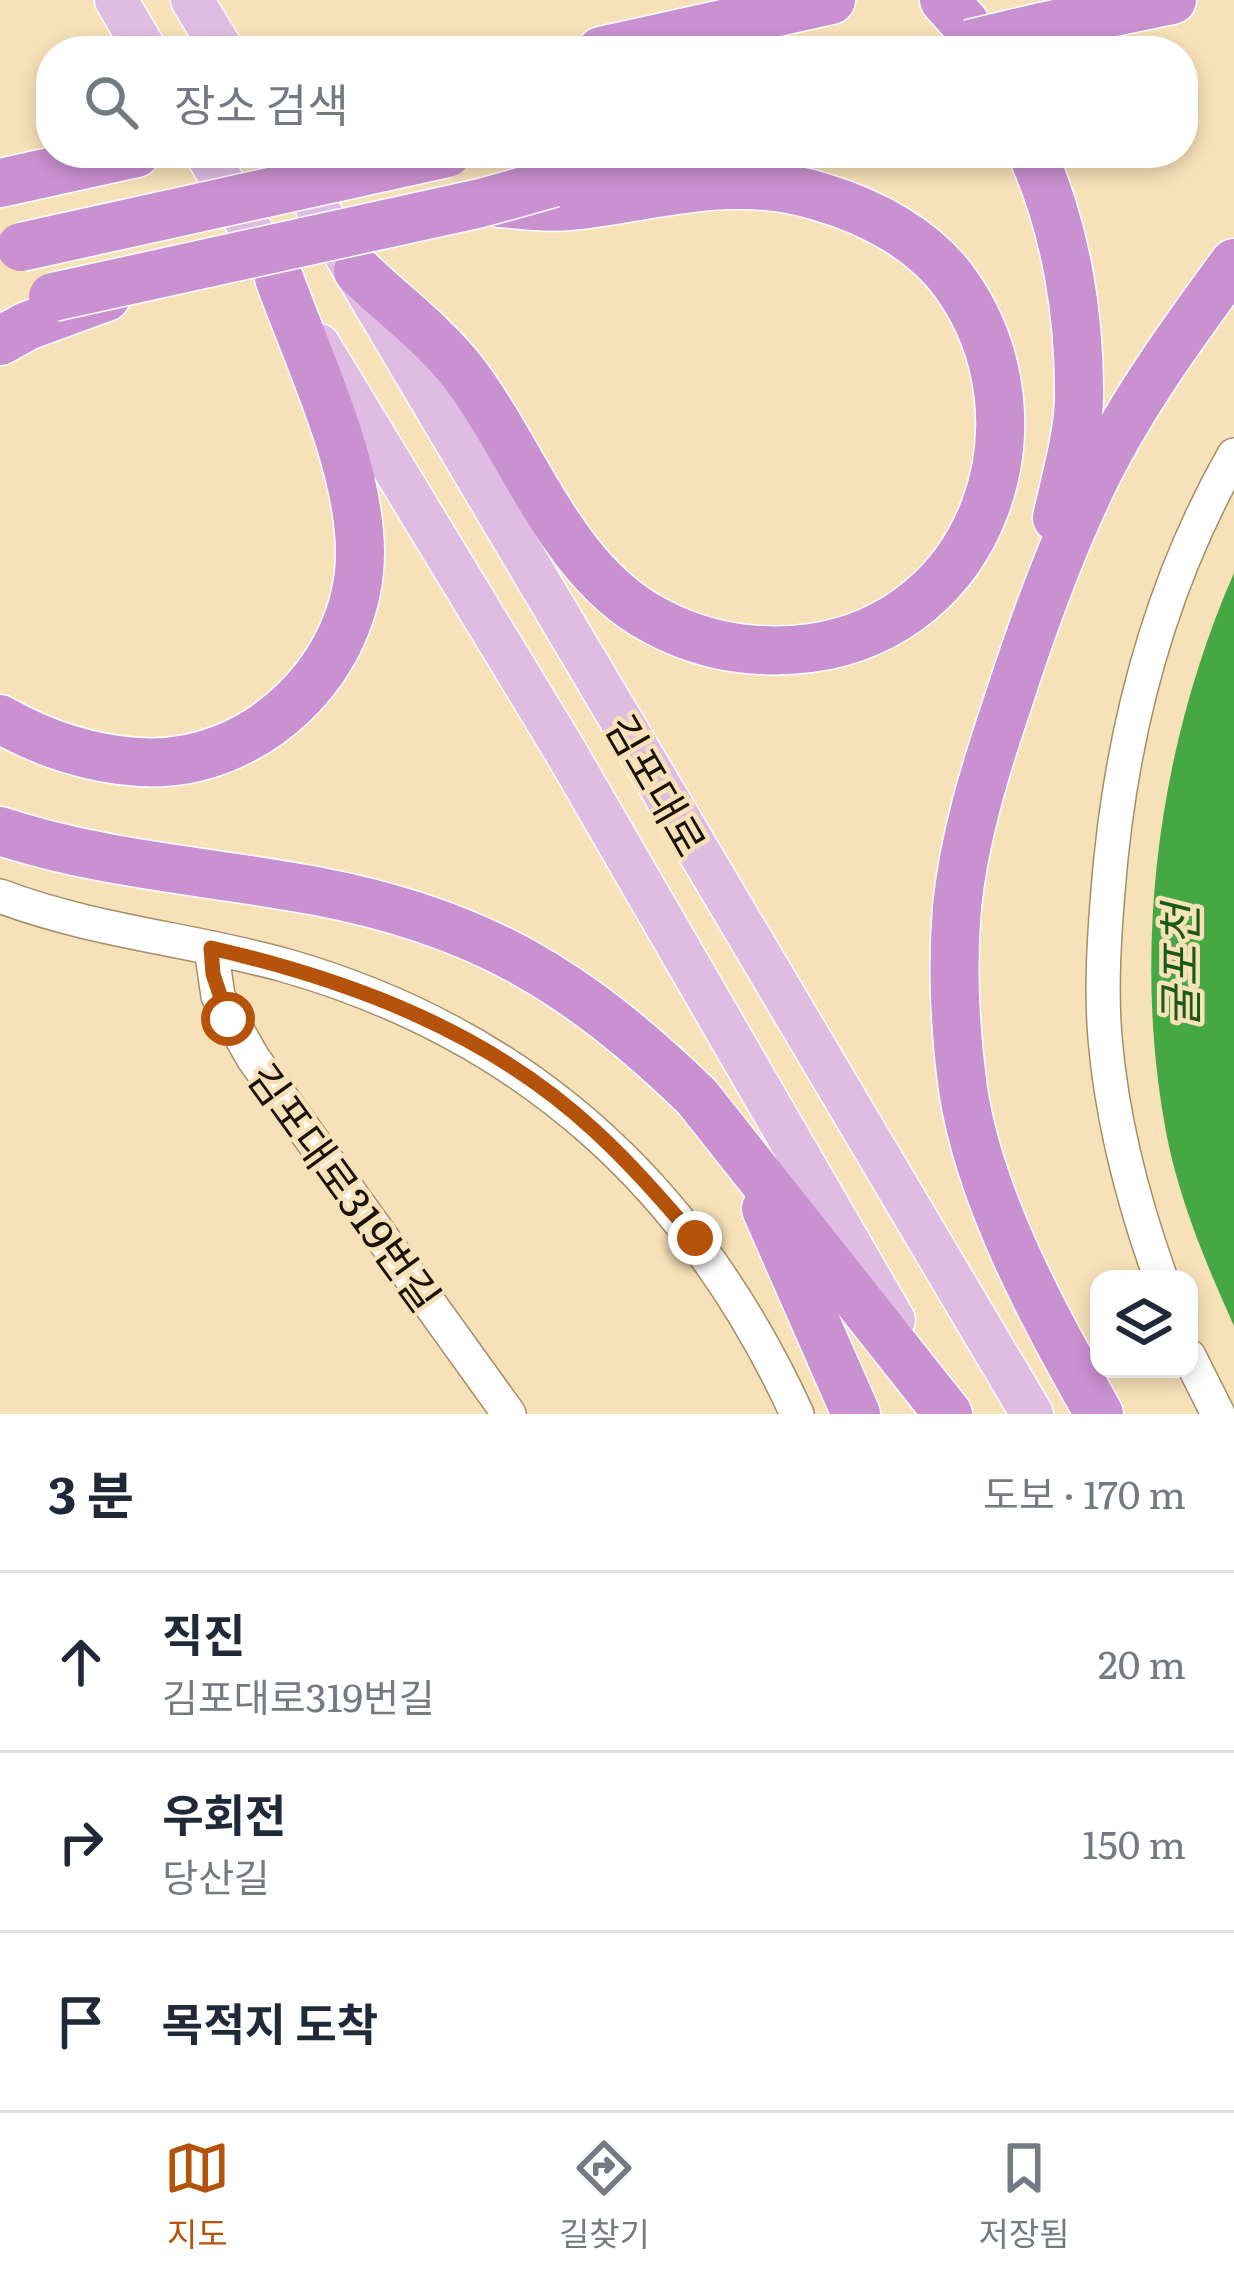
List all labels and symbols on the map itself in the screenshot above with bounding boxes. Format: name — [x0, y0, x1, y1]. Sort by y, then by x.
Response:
street label: 김포대로 — [593, 702, 723, 866]
water label: 굴포천 — [1144, 899, 1211, 1028]
route start — [201, 992, 255, 1046]
street label: 김포대로319번길 — [235, 1049, 457, 1323]
route end — [668, 1211, 722, 1265]

